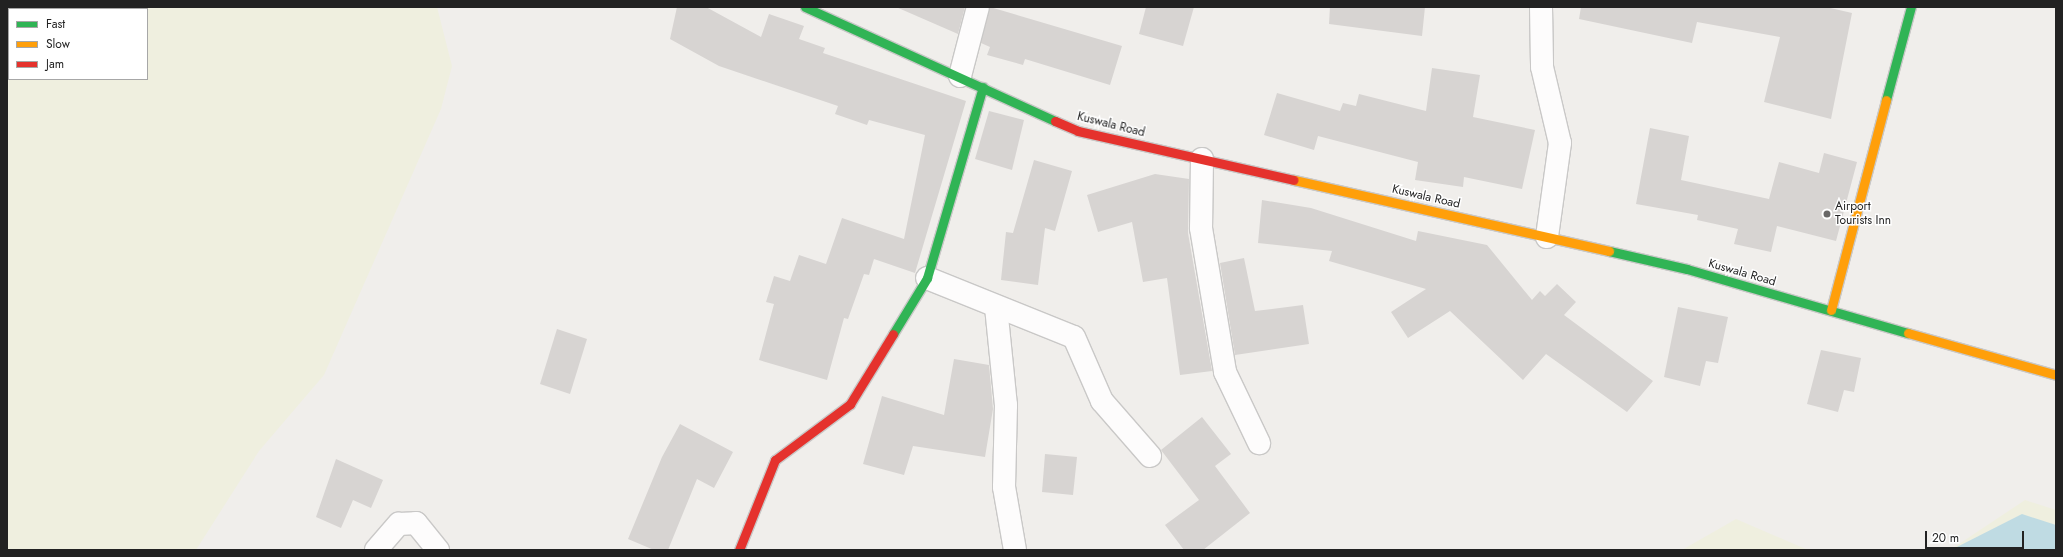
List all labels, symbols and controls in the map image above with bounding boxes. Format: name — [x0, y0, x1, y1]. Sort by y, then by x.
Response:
legend — [8, 8, 148, 80]
text: Fast — [46, 15, 65, 33]
text: Slow — [46, 35, 70, 53]
text: Jam — [46, 55, 64, 73]
street label: Kuswala Road — [1076, 110, 1146, 140]
street label: Kuswala Road — [1391, 182, 1461, 212]
place label: Airport Tourists Inn — [1835, 200, 1891, 228]
marker: Airport Tourists Inn — [1822, 209, 1832, 219]
street label: Kuswala Road — [1707, 257, 1777, 289]
scale bar — [1927, 523, 2026, 549]
text: 20 m — [1932, 529, 1959, 547]

